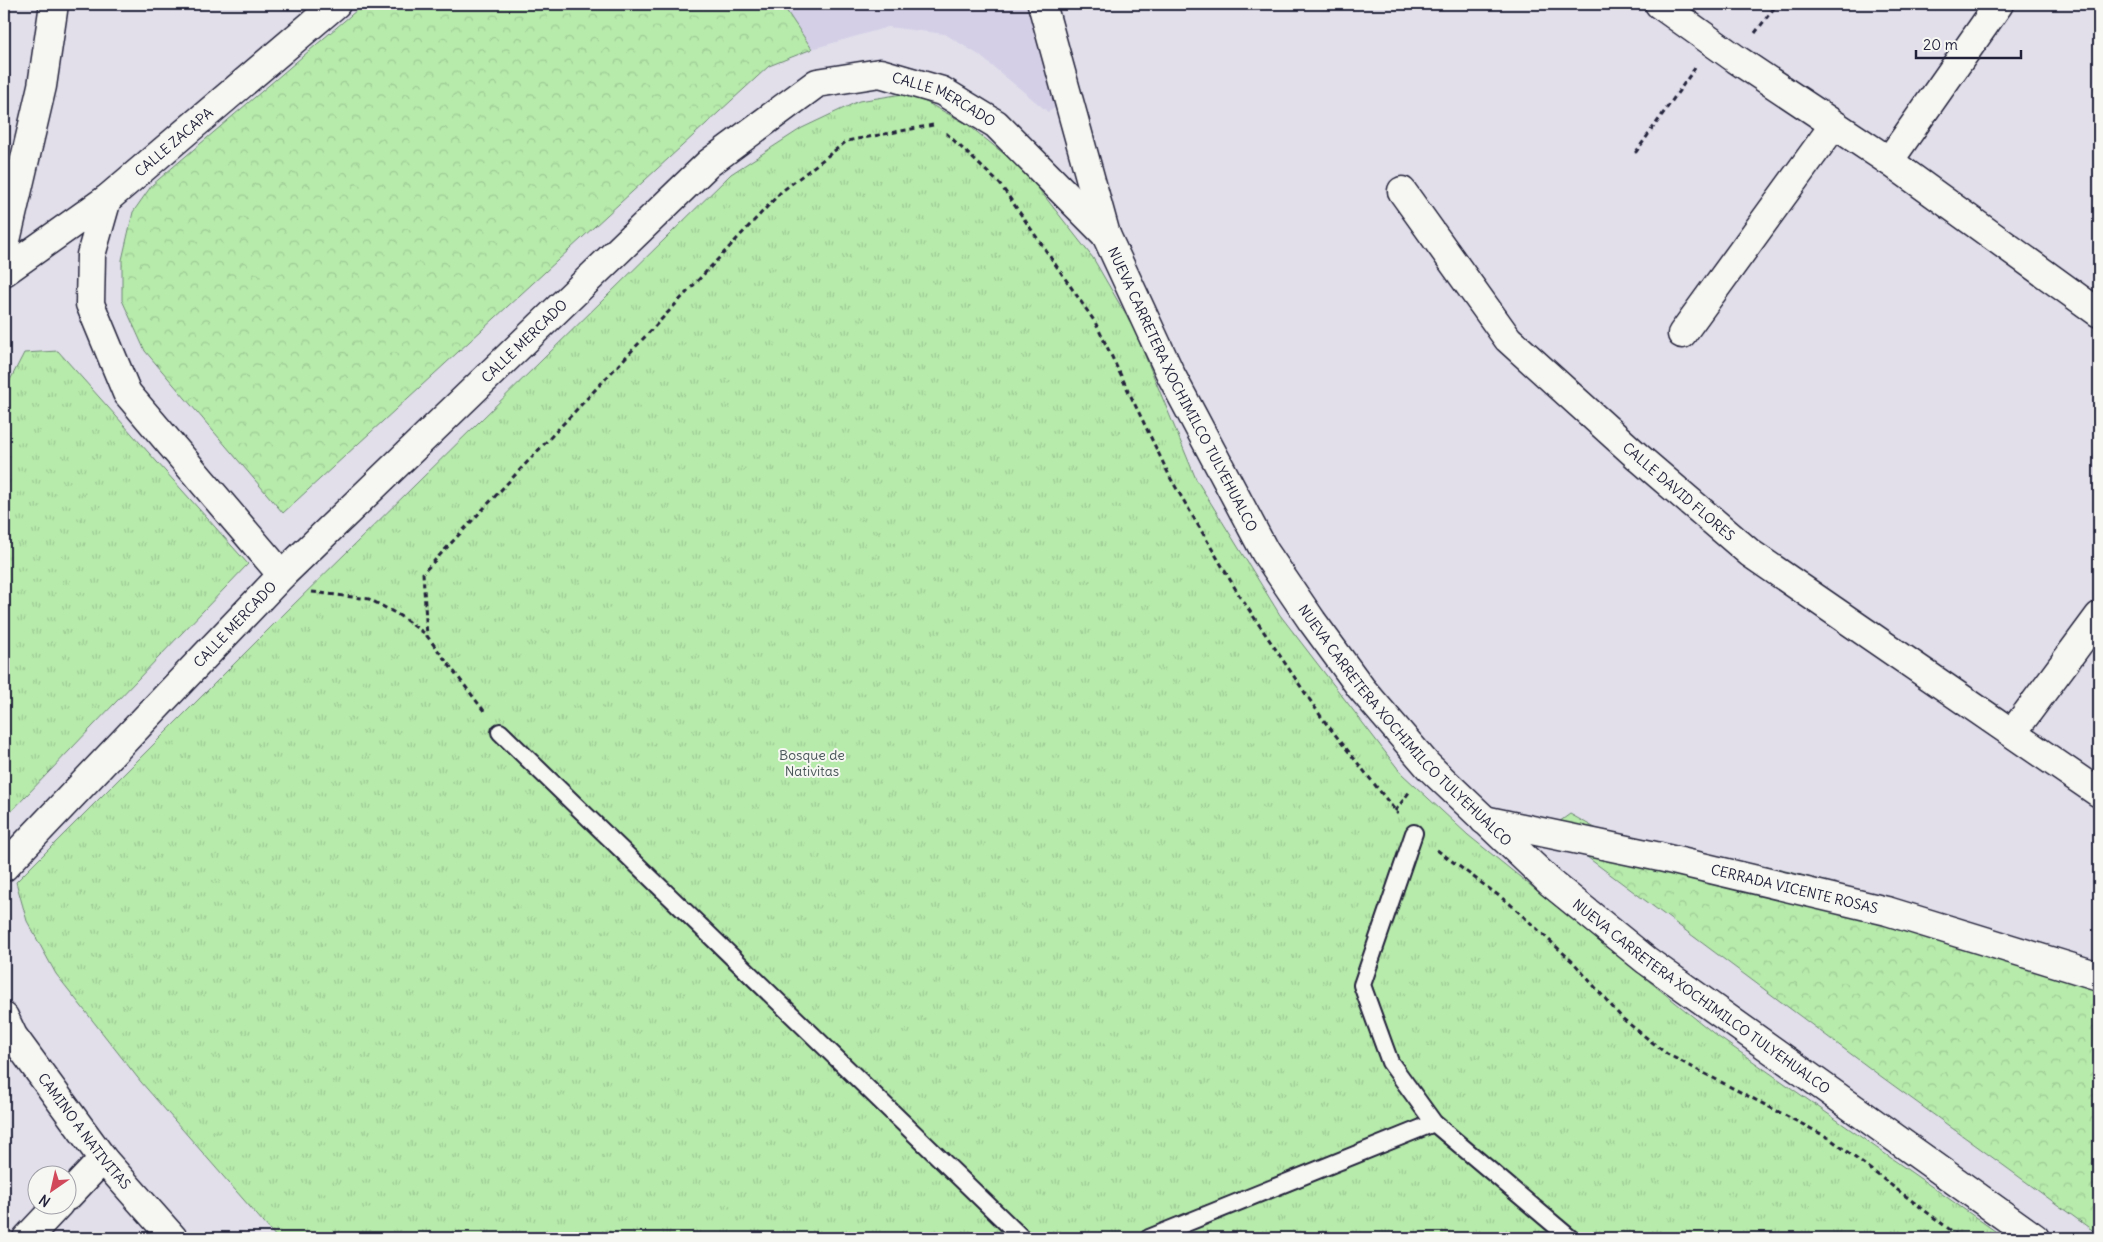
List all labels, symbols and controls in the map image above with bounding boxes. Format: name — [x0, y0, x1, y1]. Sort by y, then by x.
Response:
scale bar — [1916, 28, 2020, 60]
text: 20 m — [1923, 35, 1958, 54]
street label: CALLE MERCADO — [890, 68, 999, 131]
street label: CALLE ZACAPA — [131, 104, 217, 180]
street label: NUEVA CARRETERA XOCHIMILCO TULYEHUALCO — [1104, 244, 1262, 535]
street label: CALLE MERCADO — [478, 295, 571, 387]
street label: CALLE DAVID FLORES — [1619, 438, 1739, 545]
street label: CALLE MERCADO — [190, 577, 280, 671]
street label: NUEVA CARRETERA XOCHIMILCO TULYEHUALCO — [1294, 601, 1516, 850]
park label: Bosque de Nativitas — [779, 746, 845, 780]
street label: CERRADA VICENTE ROSAS — [1709, 860, 1880, 918]
street label: NUEVA CARRETERA XOCHIMILCO TULYEHUALCO — [1569, 895, 1834, 1098]
street label: CAMINO A NATIVITAS — [34, 1069, 135, 1193]
north arrow — [28, 1164, 78, 1214]
text: N — [36, 1191, 54, 1211]

